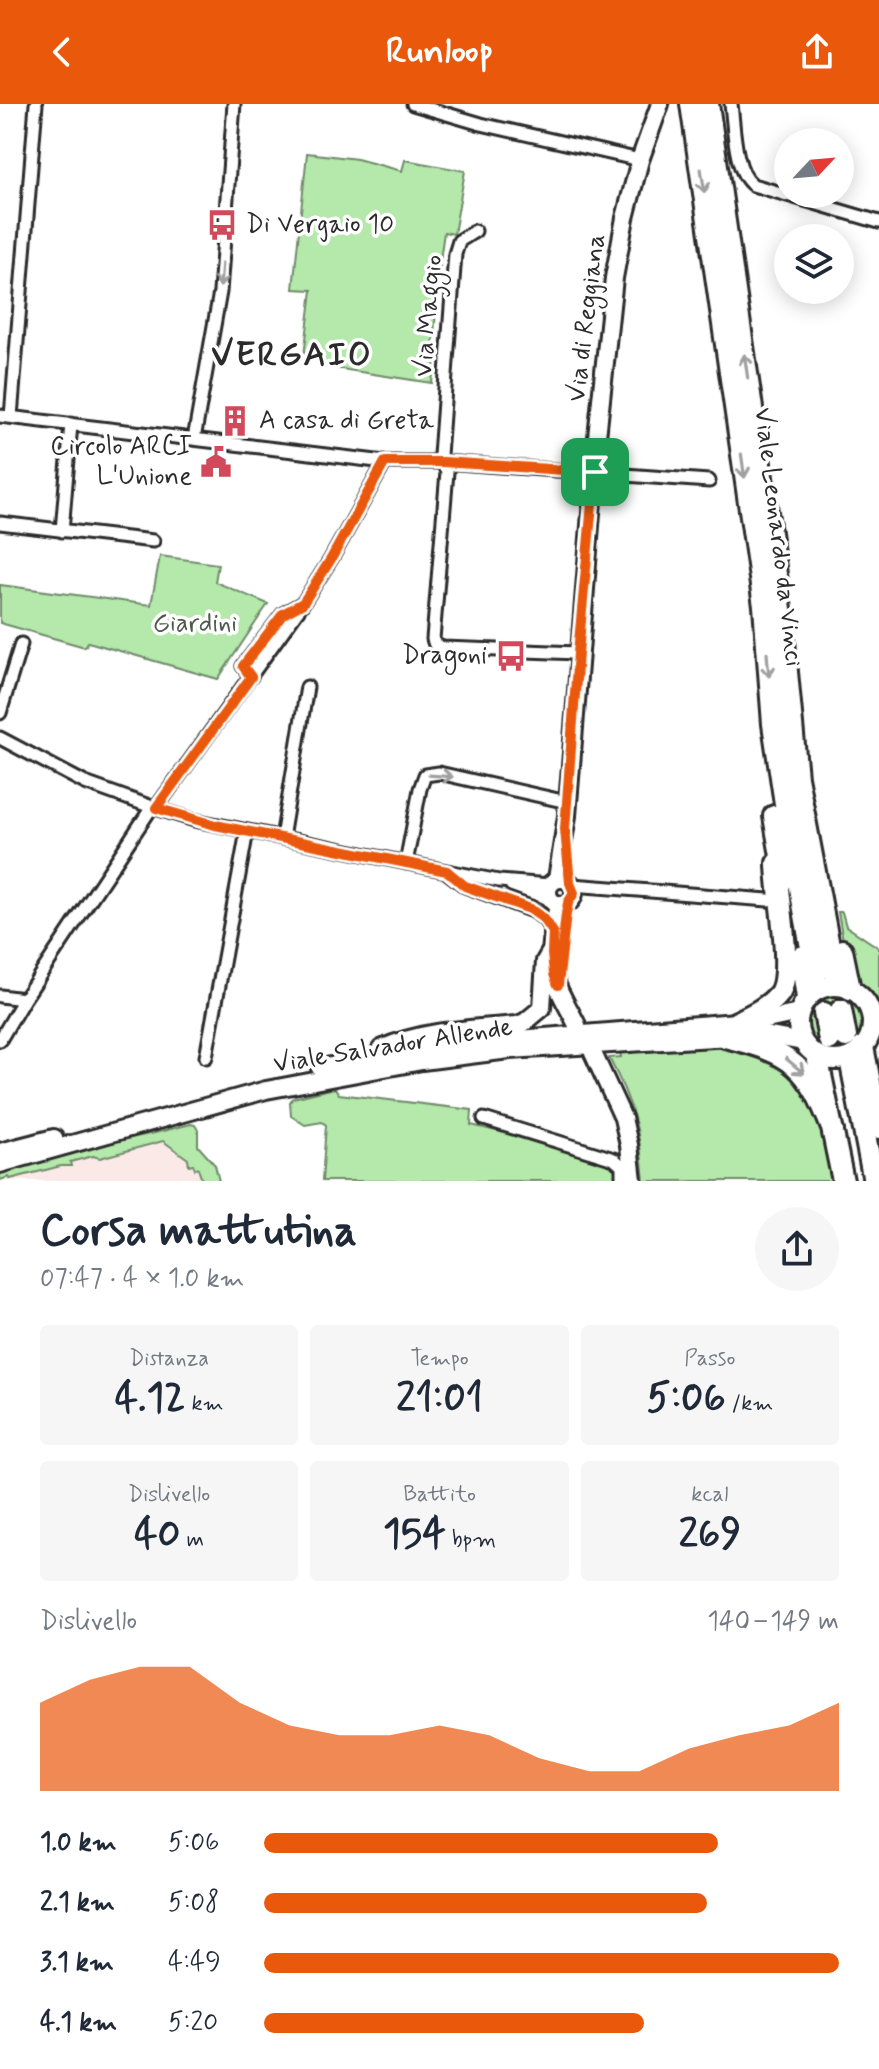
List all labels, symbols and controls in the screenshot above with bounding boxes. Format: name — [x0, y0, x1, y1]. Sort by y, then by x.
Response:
text: Runloop — [386, 29, 493, 76]
icon: back — [40, 30, 84, 74]
icon: share — [795, 30, 839, 74]
north arrow — [774, 128, 854, 208]
map controls — [774, 128, 854, 304]
one-way arrow — [696, 168, 711, 193]
bus stop icon: Di Vergaio 10 — [205, 208, 239, 242]
place label: Di Vergaio 10 — [246, 208, 394, 242]
button: layers — [774, 224, 854, 304]
street label: Via di Reggiana — [560, 232, 616, 404]
street label: Via Maggio — [407, 253, 454, 379]
one-way arrow — [213, 261, 228, 288]
district label: VERGAIO — [211, 333, 373, 378]
one-way arrow — [738, 354, 753, 379]
building icon: A casa di Greta — [218, 404, 252, 438]
place label: A casa di Greta — [259, 404, 434, 438]
street label: Viale Leonardo da Vinci — [745, 405, 811, 669]
place label: Circolo ARCI L'Unione — [50, 430, 192, 494]
pin — [561, 438, 629, 506]
public building icon: Circolo ARCI L'Unione — [199, 445, 233, 479]
icon: arrive — [573, 450, 617, 494]
one-way arrow — [736, 453, 751, 478]
park label: Giardini — [153, 607, 237, 641]
place label: Dragoni — [402, 639, 487, 675]
bus stop icon: Dragoni — [494, 639, 528, 673]
one-way arrow — [761, 651, 776, 678]
one-way arrow — [427, 769, 453, 784]
street label: Viale Salvador Allende — [271, 1010, 515, 1082]
one-way arrow — [784, 1057, 804, 1075]
text: Corsa mattutina — [40, 1203, 357, 1261]
button: share — [755, 1207, 839, 1291]
text: 07:47 · 4 × 1.0 km — [40, 1262, 244, 1296]
text: Distanza — [129, 1345, 209, 1373]
text: Tempo — [410, 1345, 469, 1373]
text: Passo — [684, 1345, 735, 1373]
text: 4.12 — [115, 1373, 185, 1425]
text: 21:01 — [396, 1373, 483, 1425]
text: 5:06 — [646, 1373, 726, 1425]
text: km — [185, 1390, 223, 1418]
text: /km — [726, 1390, 773, 1418]
text: Dislivello — [128, 1481, 210, 1509]
text: Battito — [403, 1481, 476, 1509]
text: kcal — [691, 1481, 728, 1509]
text: 40 — [134, 1509, 181, 1561]
text: 154 — [383, 1509, 446, 1561]
text: 269 — [678, 1509, 741, 1561]
text: m — [181, 1526, 204, 1554]
text: bpm — [446, 1526, 496, 1554]
text: Dislivello — [40, 1605, 137, 1639]
text: 140–149 m — [707, 1605, 839, 1639]
text: 1.0 km — [40, 1826, 117, 1860]
text: 5:06 — [168, 1826, 219, 1860]
text: 2.1 km — [40, 1886, 115, 1920]
text: 5:08 — [168, 1886, 219, 1920]
text: 3.1 km — [40, 1946, 114, 1980]
text: 4:49 — [168, 1946, 221, 1980]
text: 4.1 km — [40, 2006, 117, 2040]
text: 5:20 — [168, 2006, 218, 2040]

